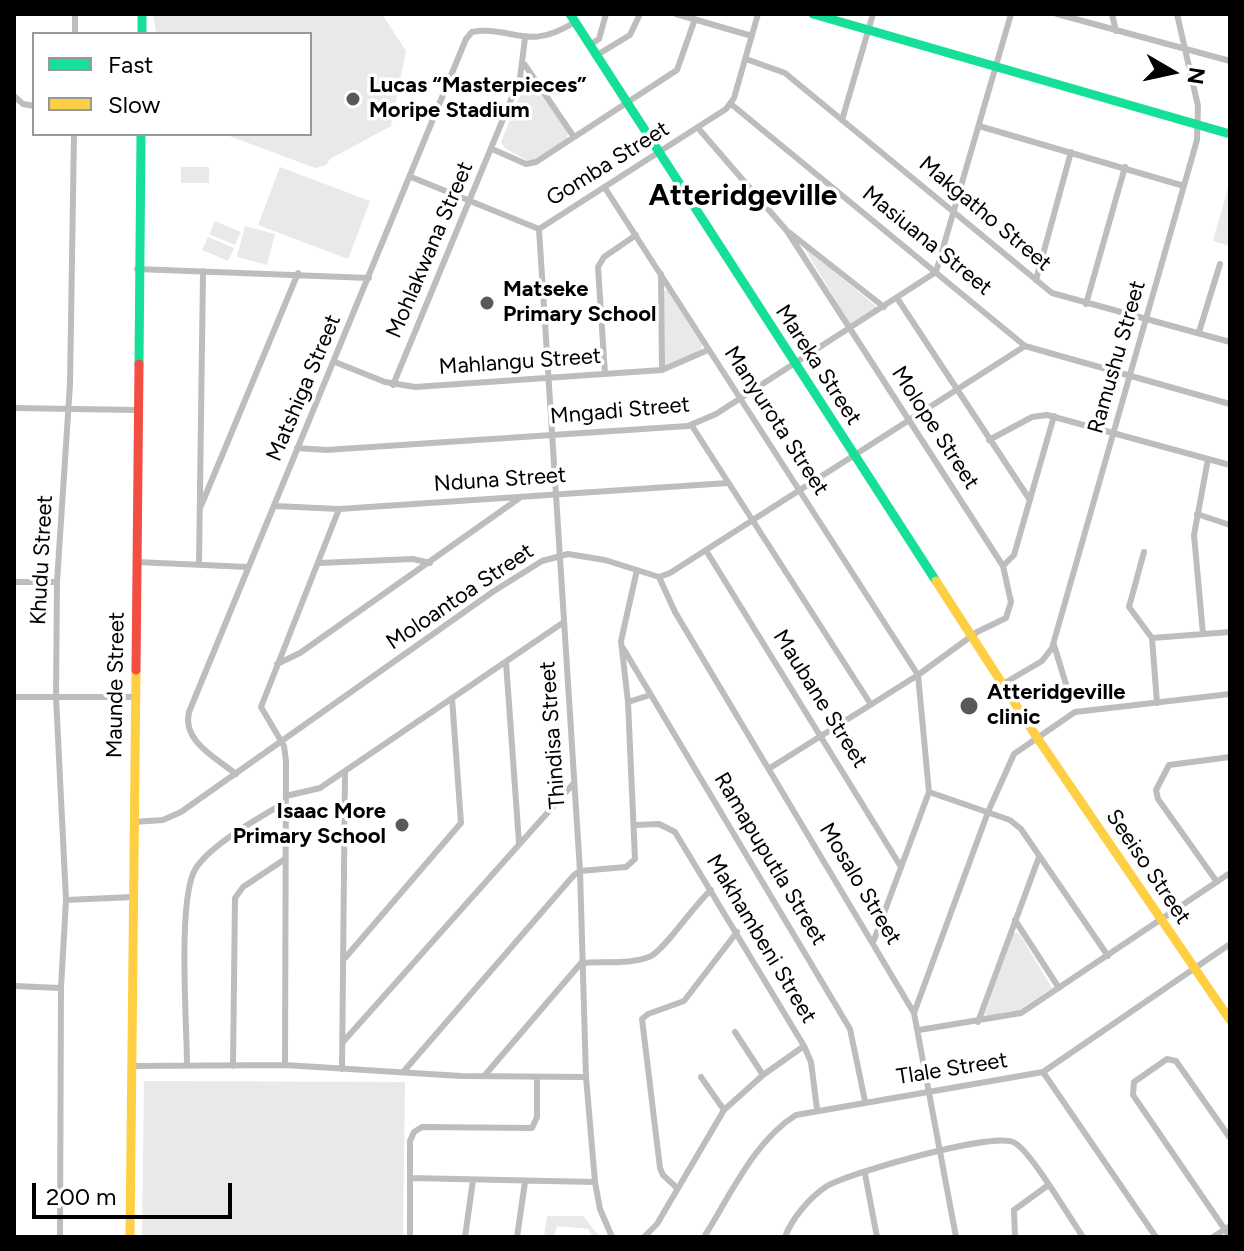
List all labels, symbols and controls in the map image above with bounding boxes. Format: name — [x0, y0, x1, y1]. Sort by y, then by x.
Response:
legend — [32, 32, 312, 136]
north arrow — [1132, 32, 1212, 112]
text: Fast — [108, 50, 153, 79]
text: N — [1182, 65, 1211, 86]
place label: Lucas “Masterpieces” Moripe Stadium — [369, 73, 586, 124]
text: Slow — [108, 90, 160, 119]
marker: Lucas “Masterpieces” Moripe Stadium — [344, 90, 362, 108]
street label: Gomba Street — [542, 116, 674, 212]
street label: Makgatho Street — [913, 151, 1057, 277]
street label: Mohlakwana Street — [381, 158, 479, 342]
district label: Atteridgeville — [649, 178, 837, 214]
street label: Masiuana Street — [857, 181, 997, 301]
place label: Matseke Primary School — [503, 277, 656, 328]
street label: Ramushu Street — [1083, 278, 1151, 436]
marker: Matseke Primary School — [478, 294, 496, 312]
street label: Mareka Street — [769, 300, 867, 430]
street label: Matshiga Street — [261, 311, 347, 465]
street label: Manyurota Street — [718, 341, 834, 501]
street label: Mahlangu Street — [438, 343, 602, 381]
street label: Molope Street — [886, 362, 984, 494]
street label: Mngadi Street — [549, 392, 691, 430]
street label: Nduna Street — [433, 462, 567, 498]
street label: Khudu Street — [25, 494, 59, 626]
street label: Moloantoa Street — [381, 538, 539, 656]
street label: Maunde Street — [102, 612, 130, 758]
street label: Maubane Street — [767, 625, 873, 773]
street label: Thindisa Street — [535, 660, 571, 810]
place label: Atteridgeville clinic — [987, 680, 1126, 732]
marker: Atteridgeville clinic — [958, 695, 980, 717]
street label: Ramapuputla Street — [708, 768, 832, 950]
place label: Isaac More Primary School — [233, 799, 386, 850]
street label: Seeiso Street — [1100, 805, 1196, 929]
marker: Isaac More Primary School — [393, 816, 411, 834]
street label: Mosalo Street — [813, 818, 907, 950]
street label: Makhambeni Street — [700, 850, 822, 1028]
street label: Tlale Street — [895, 1047, 1009, 1091]
scale bar — [36, 1167, 236, 1217]
text: 200 m — [46, 1182, 117, 1211]

